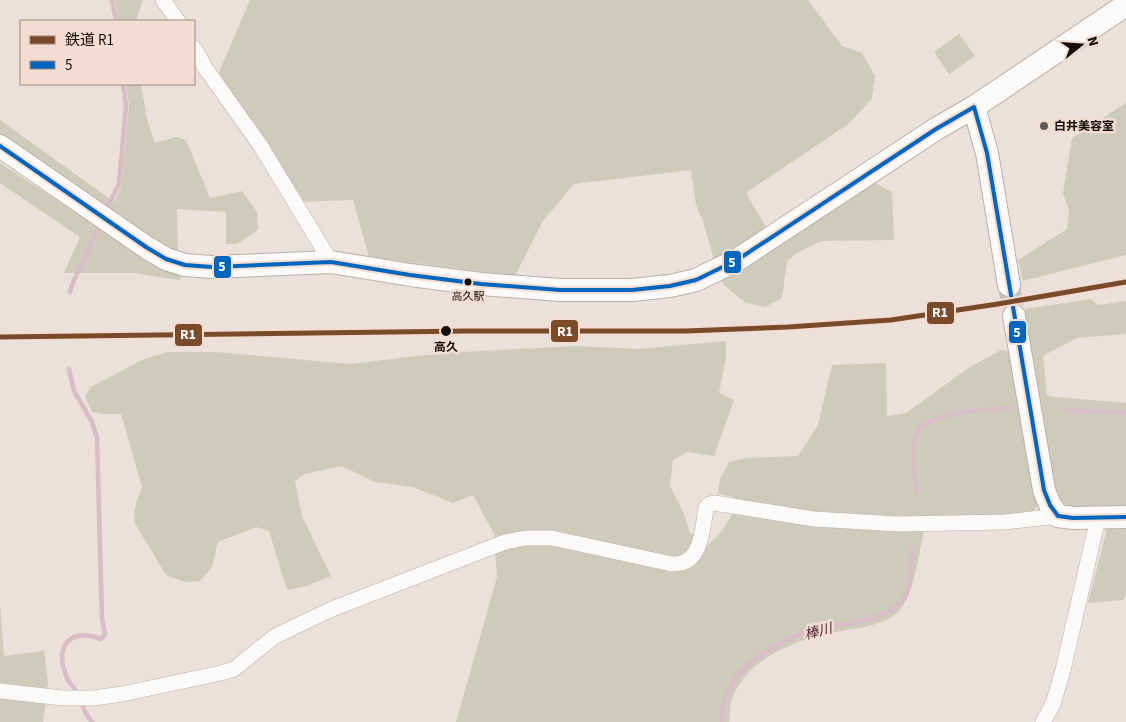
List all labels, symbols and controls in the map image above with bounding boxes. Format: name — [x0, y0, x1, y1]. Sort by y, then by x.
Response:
legend — [20, 20, 195, 85]
north arrow — [1056, 20, 1106, 70]
text: 鉄道 R1 — [65, 30, 114, 51]
text: N — [1082, 34, 1103, 49]
text: 5 — [65, 55, 72, 76]
place label: 白井美容室 — [1054, 118, 1114, 135]
marker: 白井美容室 — [1038, 120, 1050, 132]
line badge: 5 — [723, 250, 742, 274]
text: 5 — [728, 253, 736, 273]
line badge: 5 — [213, 255, 232, 279]
text: 5 — [218, 257, 226, 277]
marker: 高久駅 — [463, 277, 473, 287]
place label: 高久駅 — [452, 289, 485, 304]
line badge: R1 — [926, 301, 955, 325]
text: R1 — [932, 303, 948, 323]
line badge: R1 — [550, 319, 579, 343]
line badge: 5 — [1008, 320, 1027, 344]
text: R1 — [557, 322, 573, 342]
line badge: R1 — [174, 323, 203, 347]
text: 5 — [1013, 323, 1021, 343]
marker: 高久 — [439, 324, 453, 338]
text: R1 — [180, 325, 196, 345]
place label: 高久 — [434, 339, 458, 356]
water label: 棒川 — [802, 618, 836, 645]

